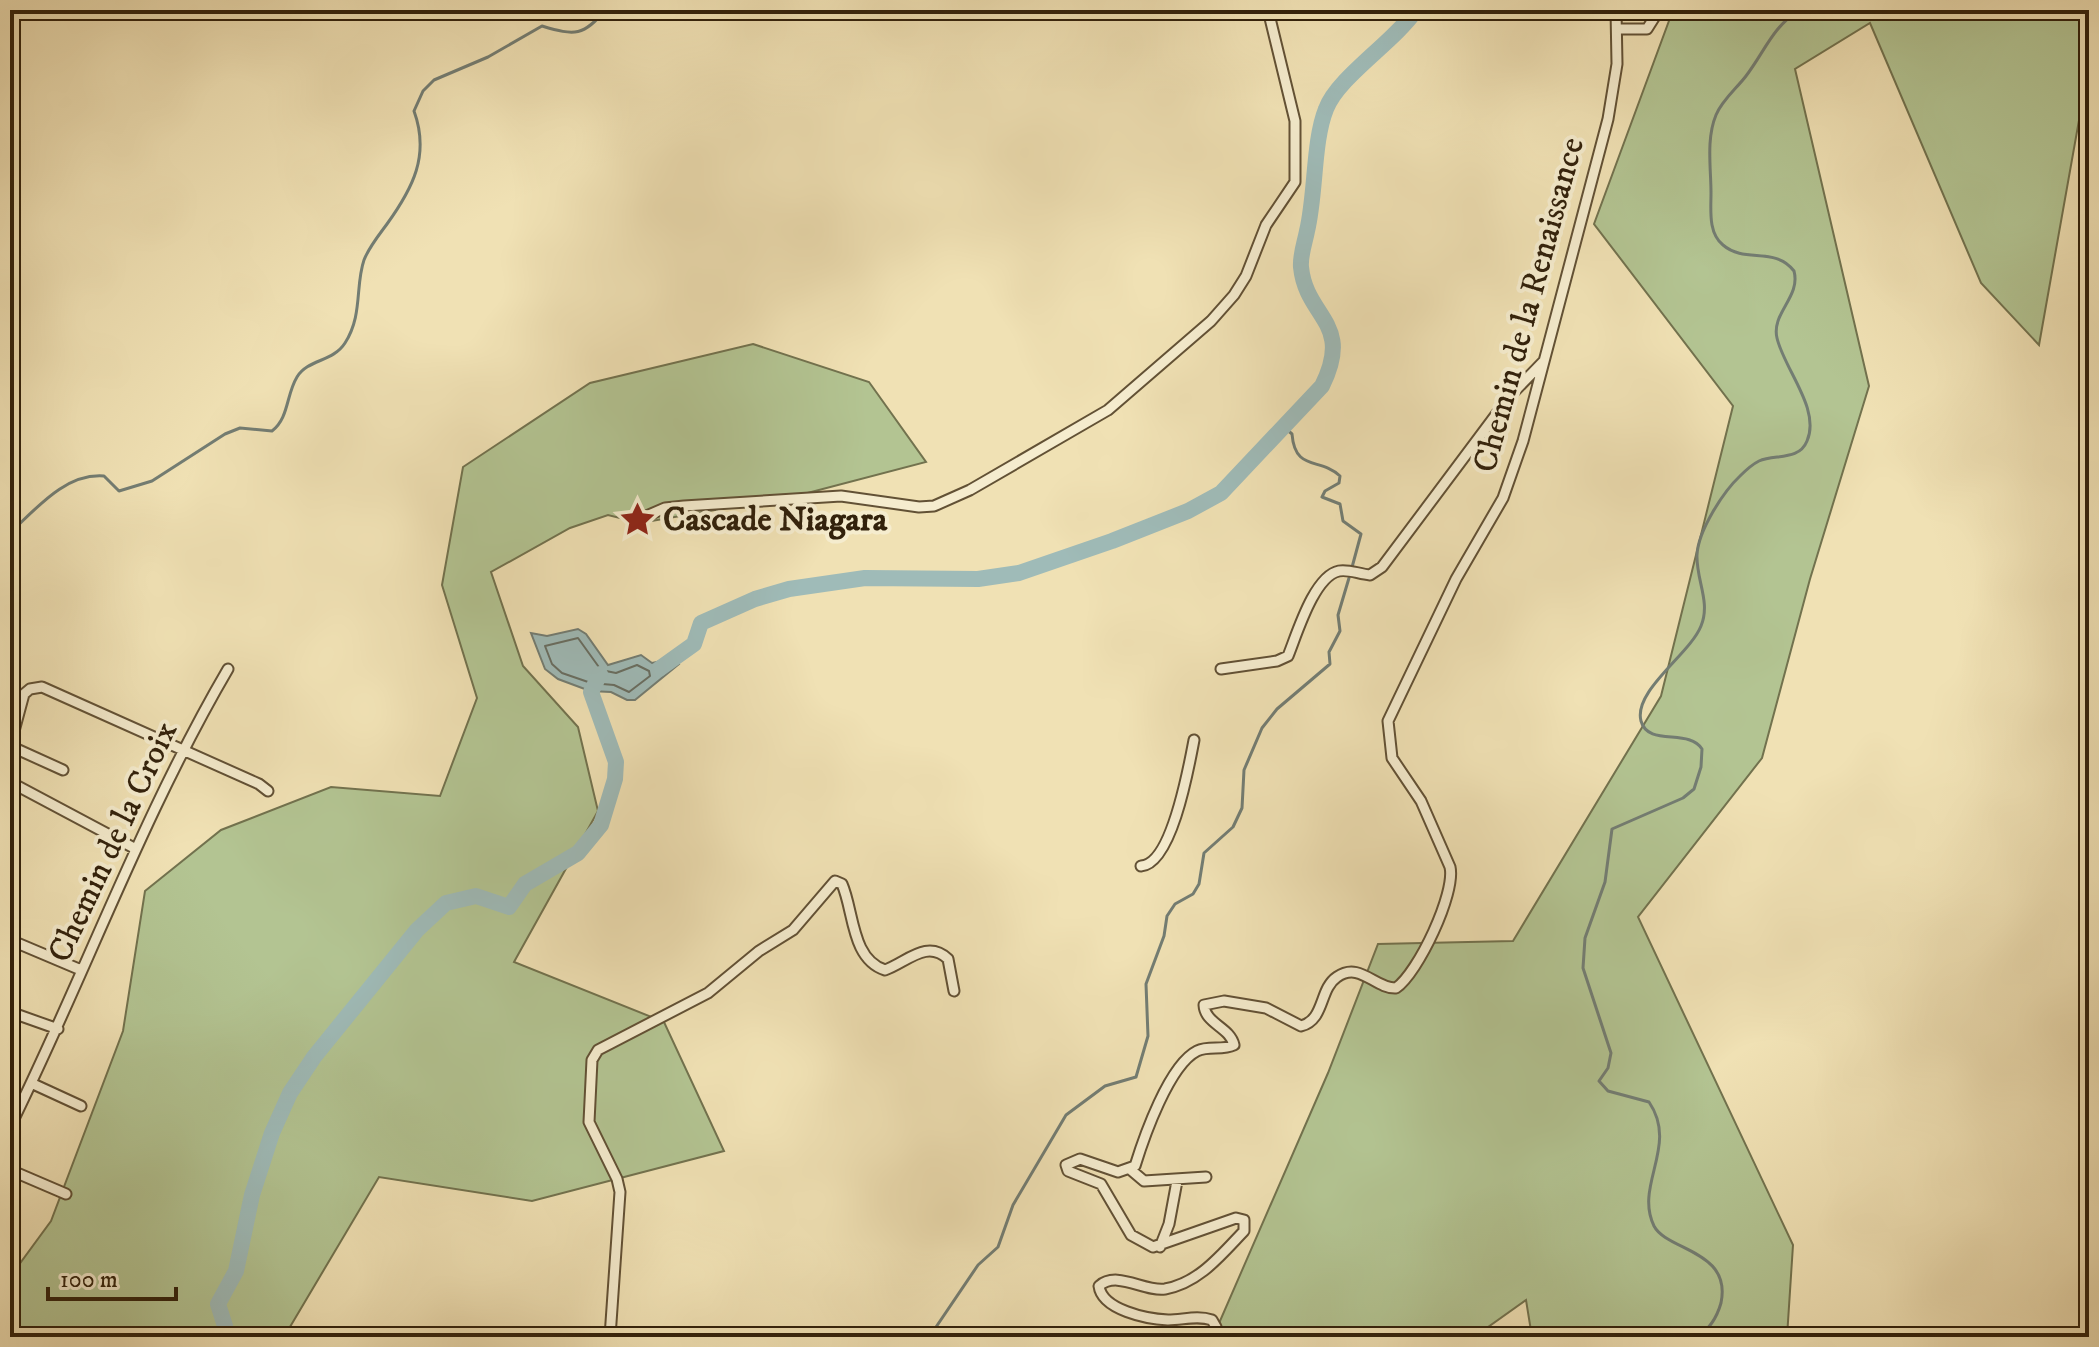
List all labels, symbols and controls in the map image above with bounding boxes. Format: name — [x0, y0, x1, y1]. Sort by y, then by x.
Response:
street label: Chemin de la Renaissance — [1464, 133, 1594, 477]
place label: Cascade Niagara — [663, 499, 888, 541]
place icon: Cascade Niagara — [618, 501, 656, 539]
street label: Chemin de la Croix — [39, 715, 187, 969]
scale bar — [48, 1251, 176, 1301]
text: 100 m — [60, 1265, 118, 1295]

